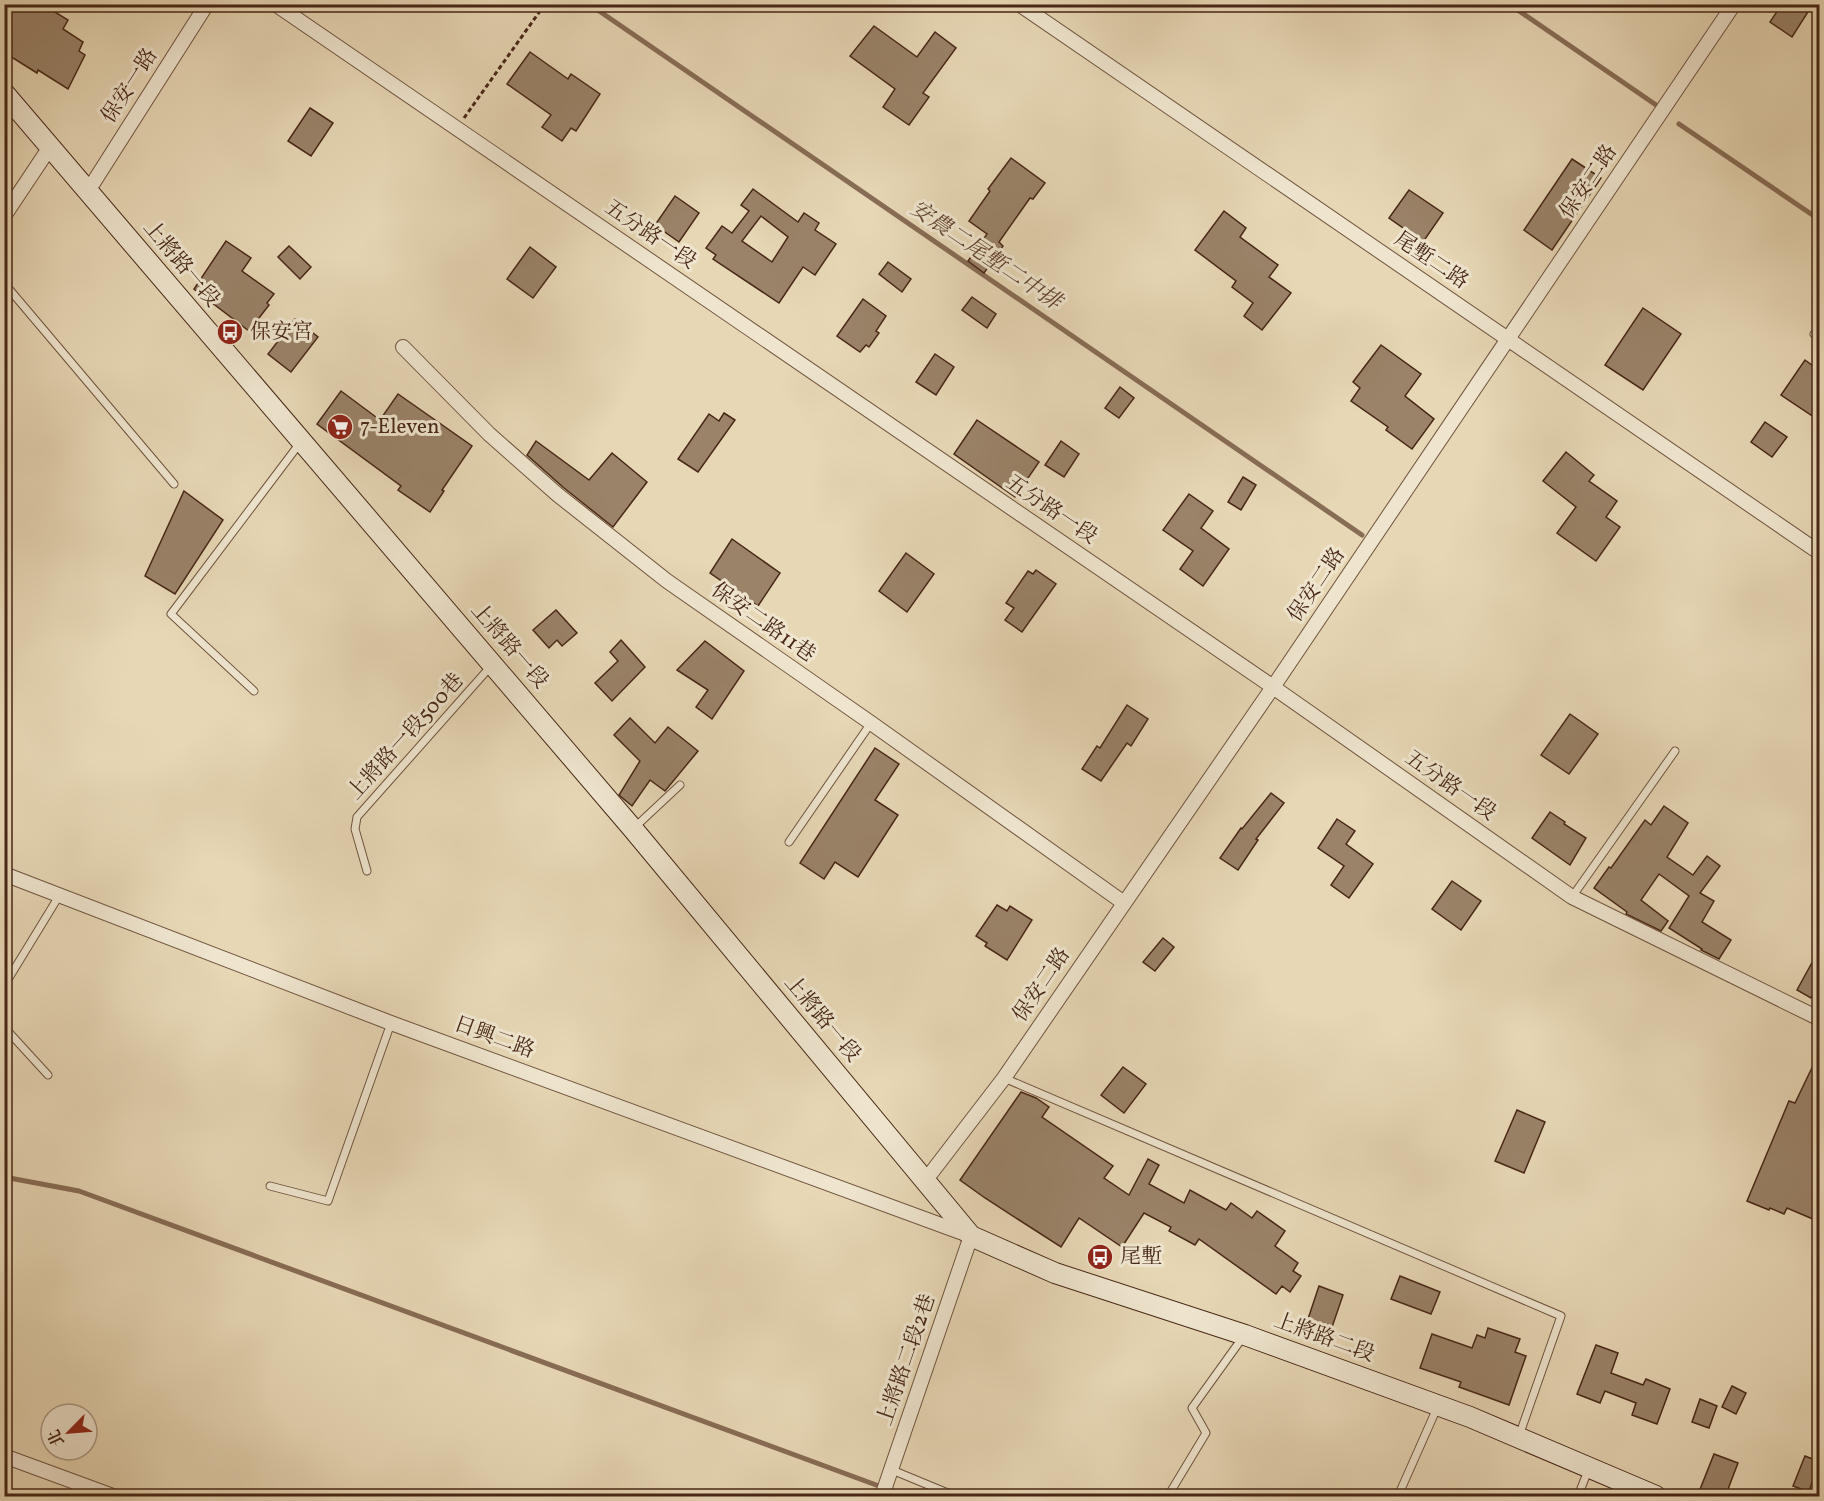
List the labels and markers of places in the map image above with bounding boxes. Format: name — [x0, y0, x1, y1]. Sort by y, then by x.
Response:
bus stop icon: 保安宮 — [215, 317, 245, 347]
place label: 保安宮 — [250, 318, 313, 347]
supermarket icon: 7-Eleven — [325, 412, 355, 442]
place label: 7-Eleven — [360, 413, 440, 442]
bus stop icon: 尾塹 — [1085, 1242, 1115, 1272]
place label: 尾塹 — [1120, 1243, 1162, 1272]

